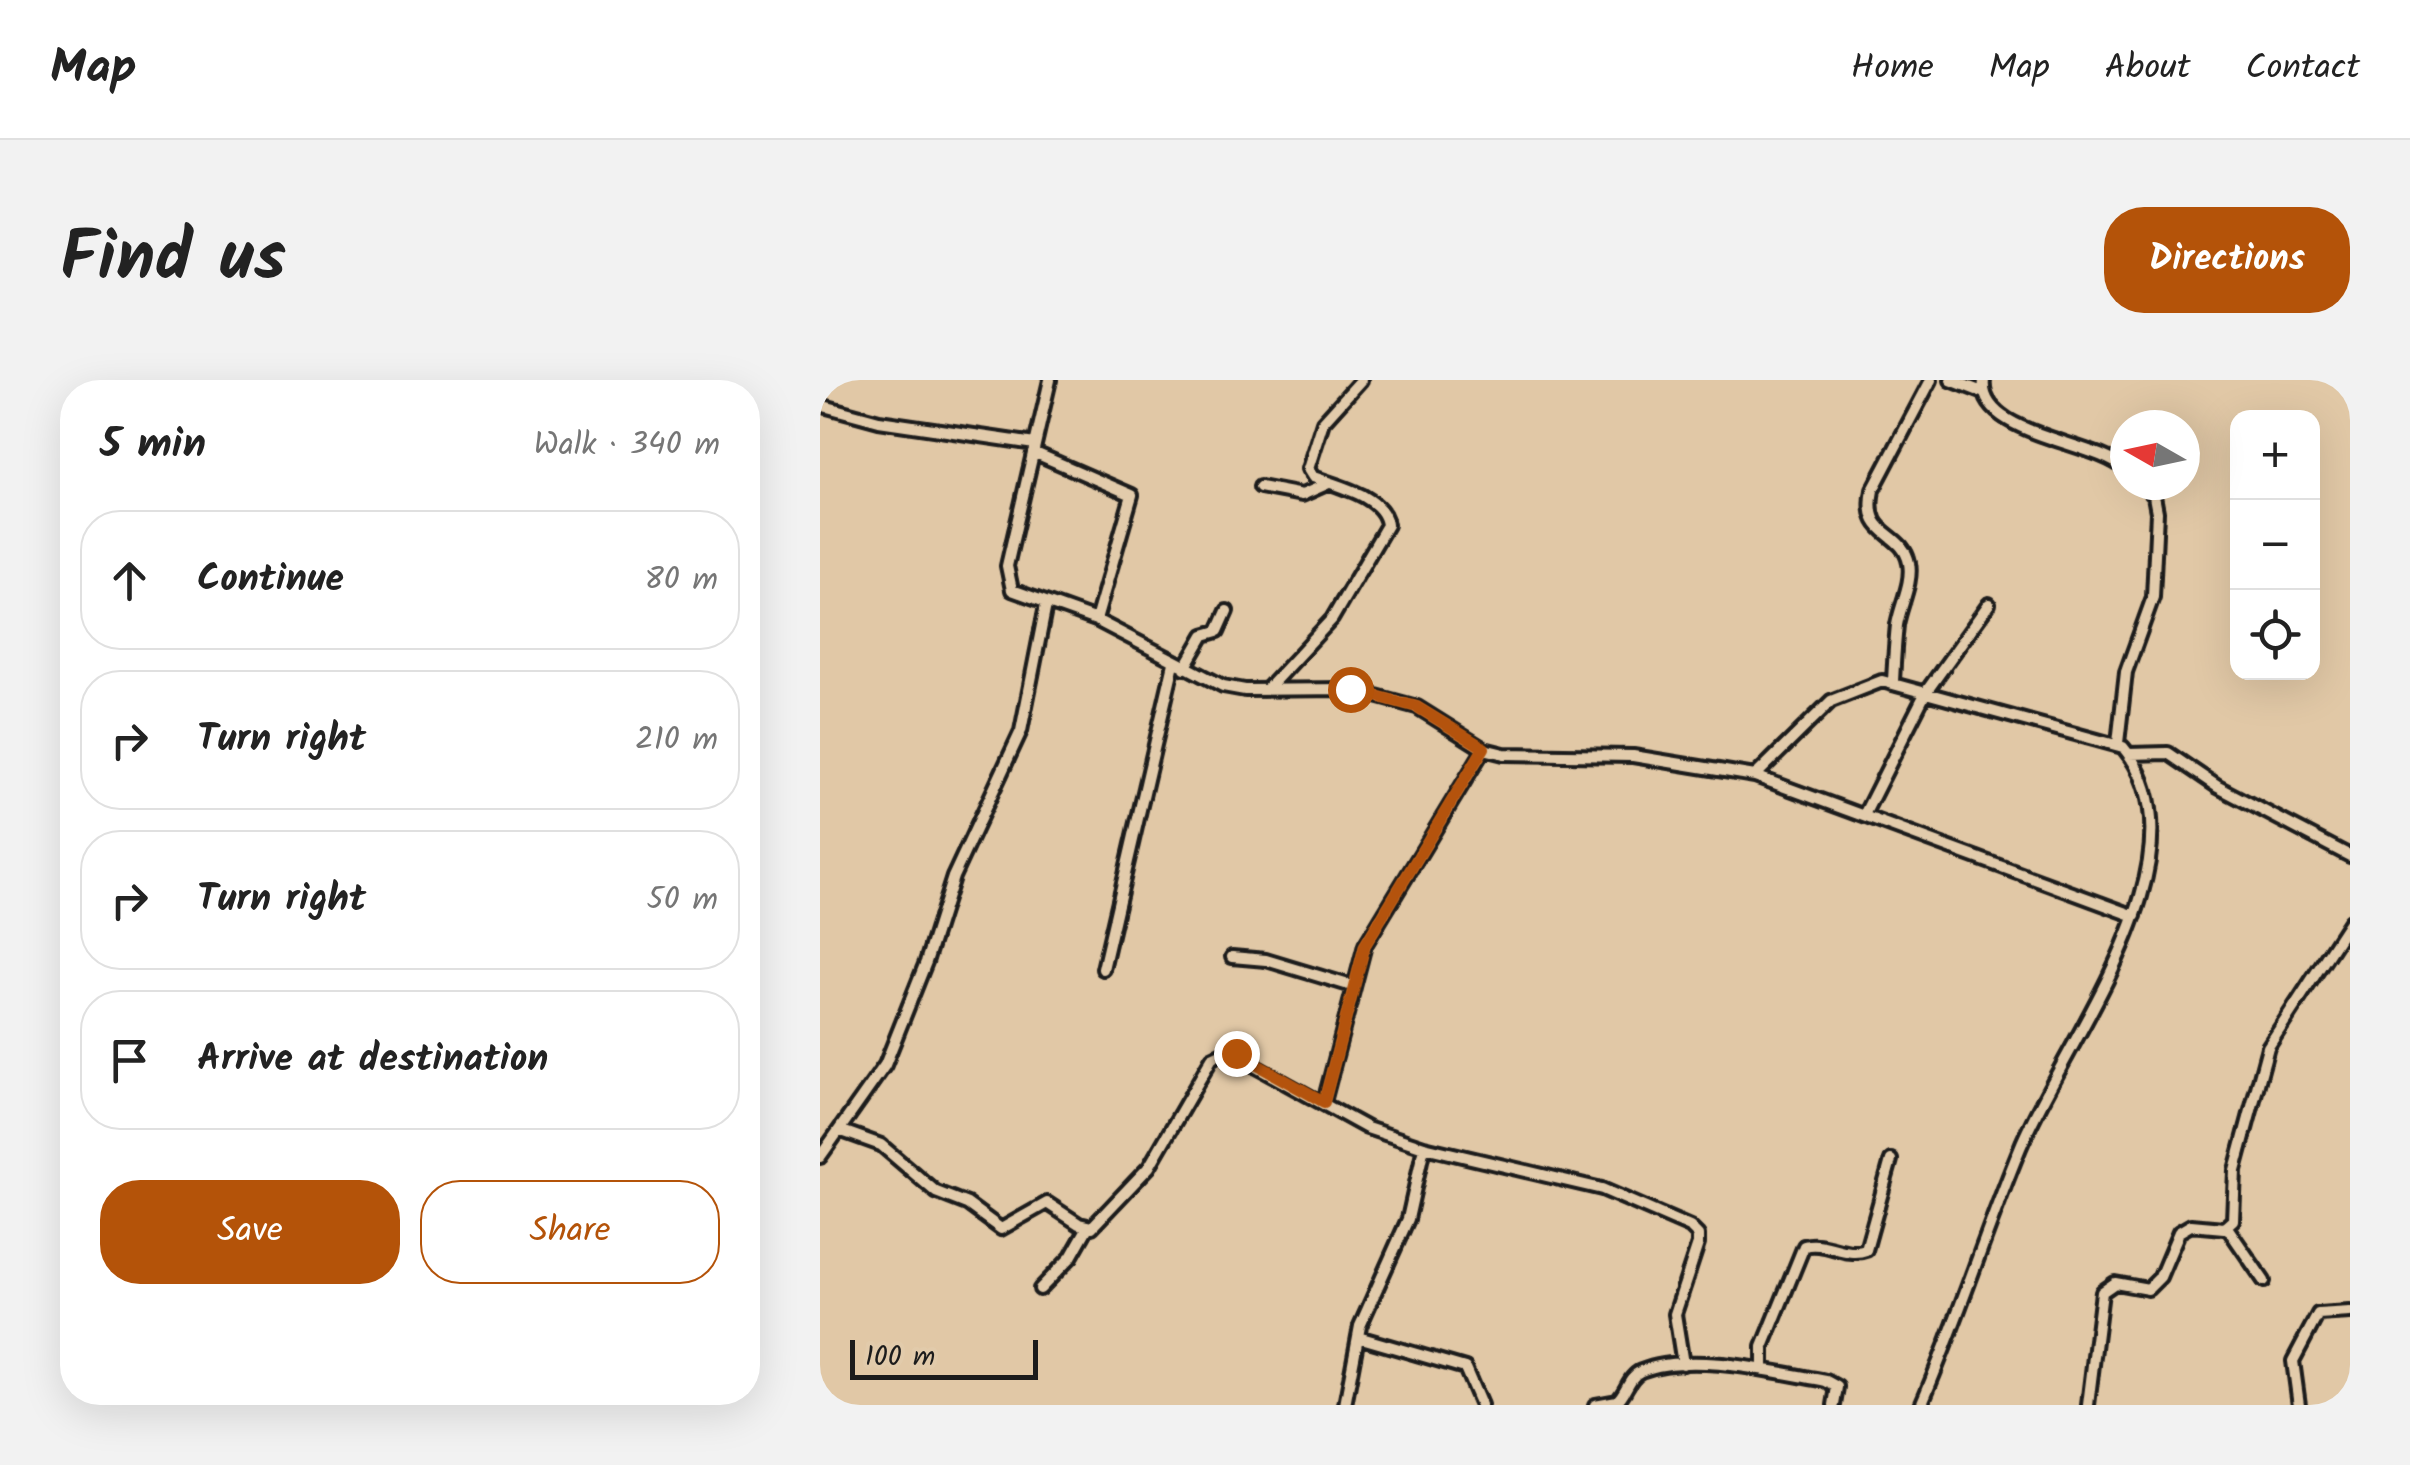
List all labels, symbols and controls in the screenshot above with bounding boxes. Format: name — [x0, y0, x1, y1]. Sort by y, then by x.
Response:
text: Map — [50, 31, 137, 107]
text: Home — [1851, 41, 1934, 97]
text: Map — [1989, 41, 2050, 97]
text: About — [2105, 41, 2190, 97]
text: Contact — [2245, 41, 2360, 97]
text: Find us — [60, 205, 286, 316]
button: Directions — [2104, 207, 2350, 313]
north arrow — [2110, 410, 2200, 500]
map controls — [2230, 410, 2320, 680]
button: + — [2230, 410, 2320, 500]
text: 5 min — [100, 412, 206, 479]
text: Walk · 340 m — [534, 420, 720, 471]
button: − — [2230, 500, 2320, 590]
text: Continue — [197, 550, 344, 610]
icon: ahead — [102, 553, 157, 608]
text: 80 m — [644, 555, 718, 606]
button: locate — [2230, 590, 2320, 680]
route start — [1328, 667, 1374, 713]
text: Turn right — [197, 710, 366, 770]
icon: right — [102, 713, 157, 768]
text: 210 m — [635, 715, 718, 766]
text: Turn right — [197, 870, 366, 930]
icon: right — [102, 873, 157, 928]
text: 50 m — [647, 875, 718, 926]
text: Arrive at destination — [197, 1030, 548, 1090]
route end — [1214, 1031, 1260, 1077]
icon: arrive — [102, 1033, 157, 1088]
button: Save — [100, 1180, 400, 1284]
button: Share — [420, 1180, 720, 1284]
scale bar — [850, 1335, 1038, 1380]
text: 100 m — [865, 1335, 935, 1380]

